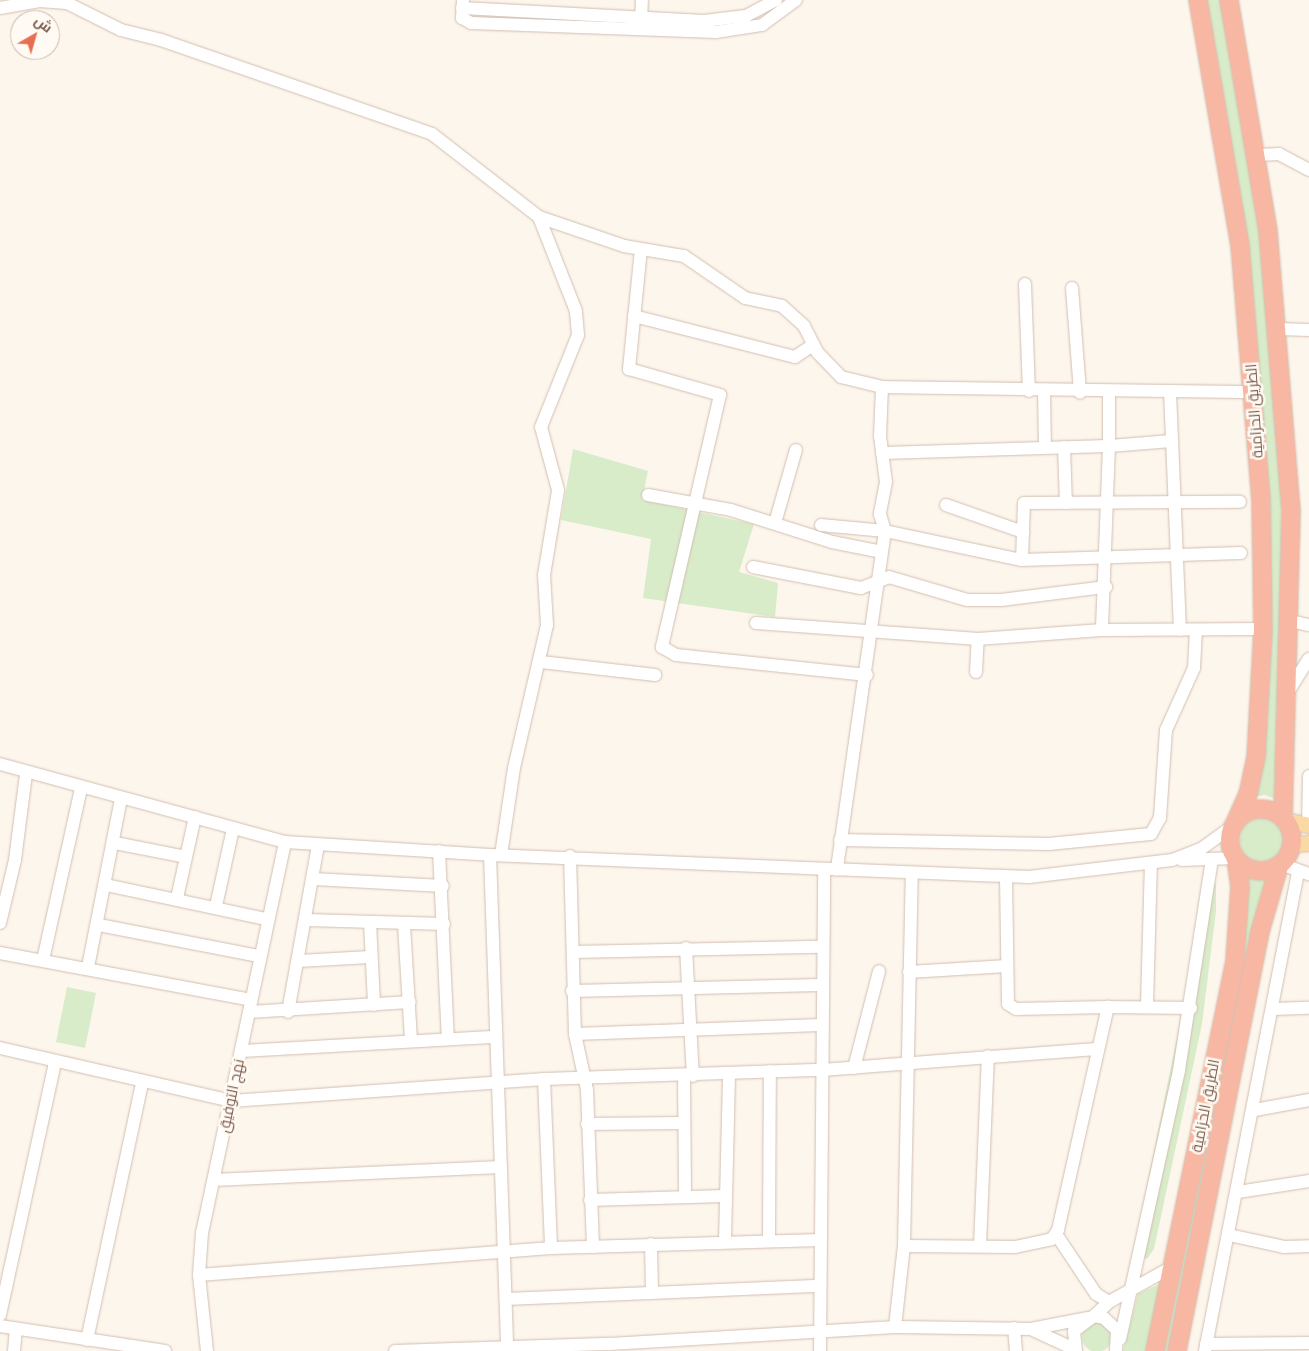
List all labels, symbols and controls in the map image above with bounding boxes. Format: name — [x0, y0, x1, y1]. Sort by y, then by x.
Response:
north arrow — [10, 10, 60, 60]
text: ش — [32, 12, 56, 36]
street label: الطريق الحزامية — [1243, 363, 1267, 459]
street label: نهج التوفيق — [215, 1057, 249, 1135]
street label: الطريق الحزامية — [1188, 1058, 1224, 1154]

